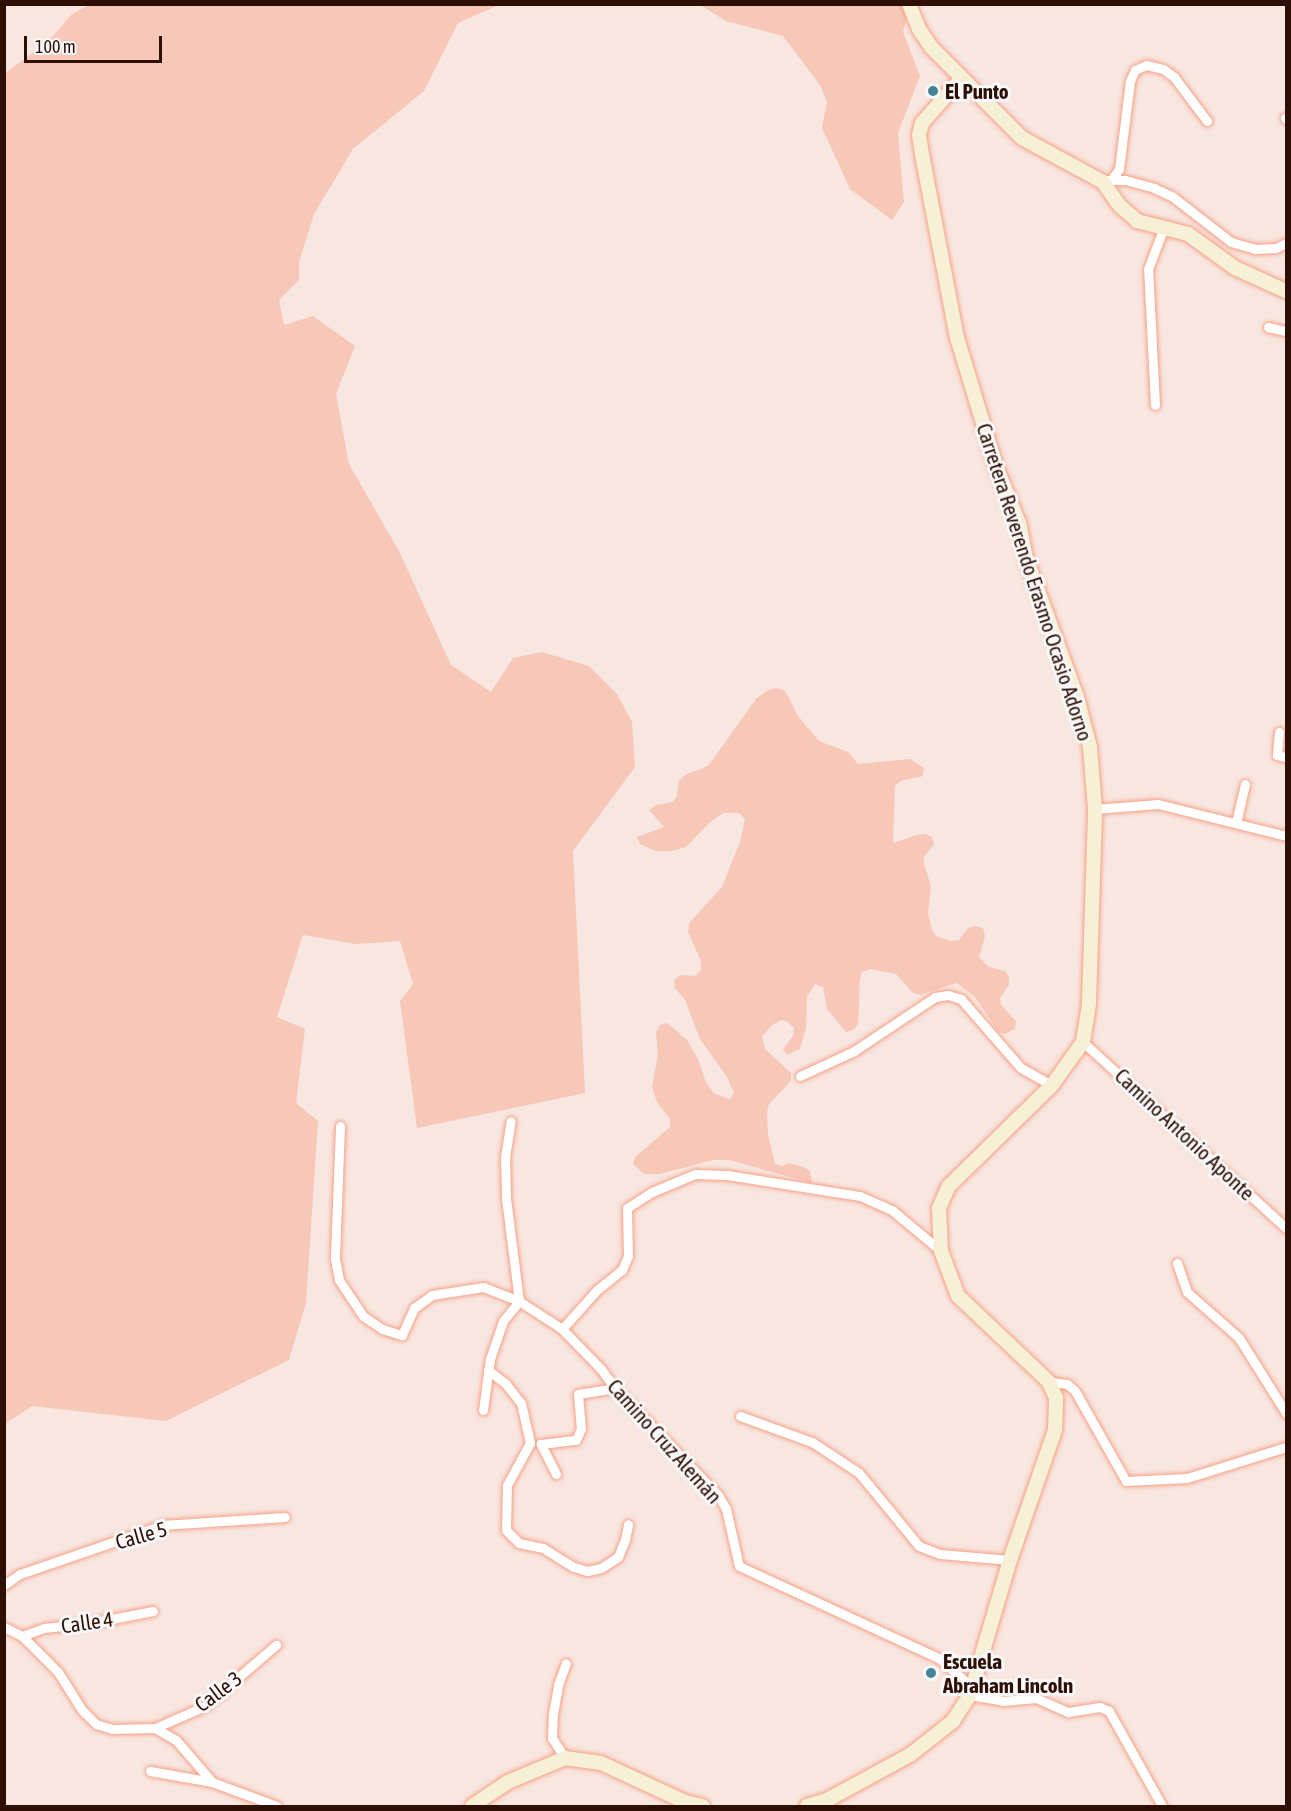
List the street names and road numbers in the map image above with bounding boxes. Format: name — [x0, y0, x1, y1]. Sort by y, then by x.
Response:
street label: Carretera Reverendo Erasmo Ocasio Adorno — [972, 420, 1098, 744]
street label: Camino Antonio Aponte — [1110, 1063, 1260, 1205]
street label: Camino Cruz Alemán — [603, 1374, 727, 1508]
street label: Calle 5 — [112, 1516, 170, 1554]
street label: Calle 4 — [59, 1606, 115, 1638]
street label: Calle 3 — [189, 1665, 247, 1717]

